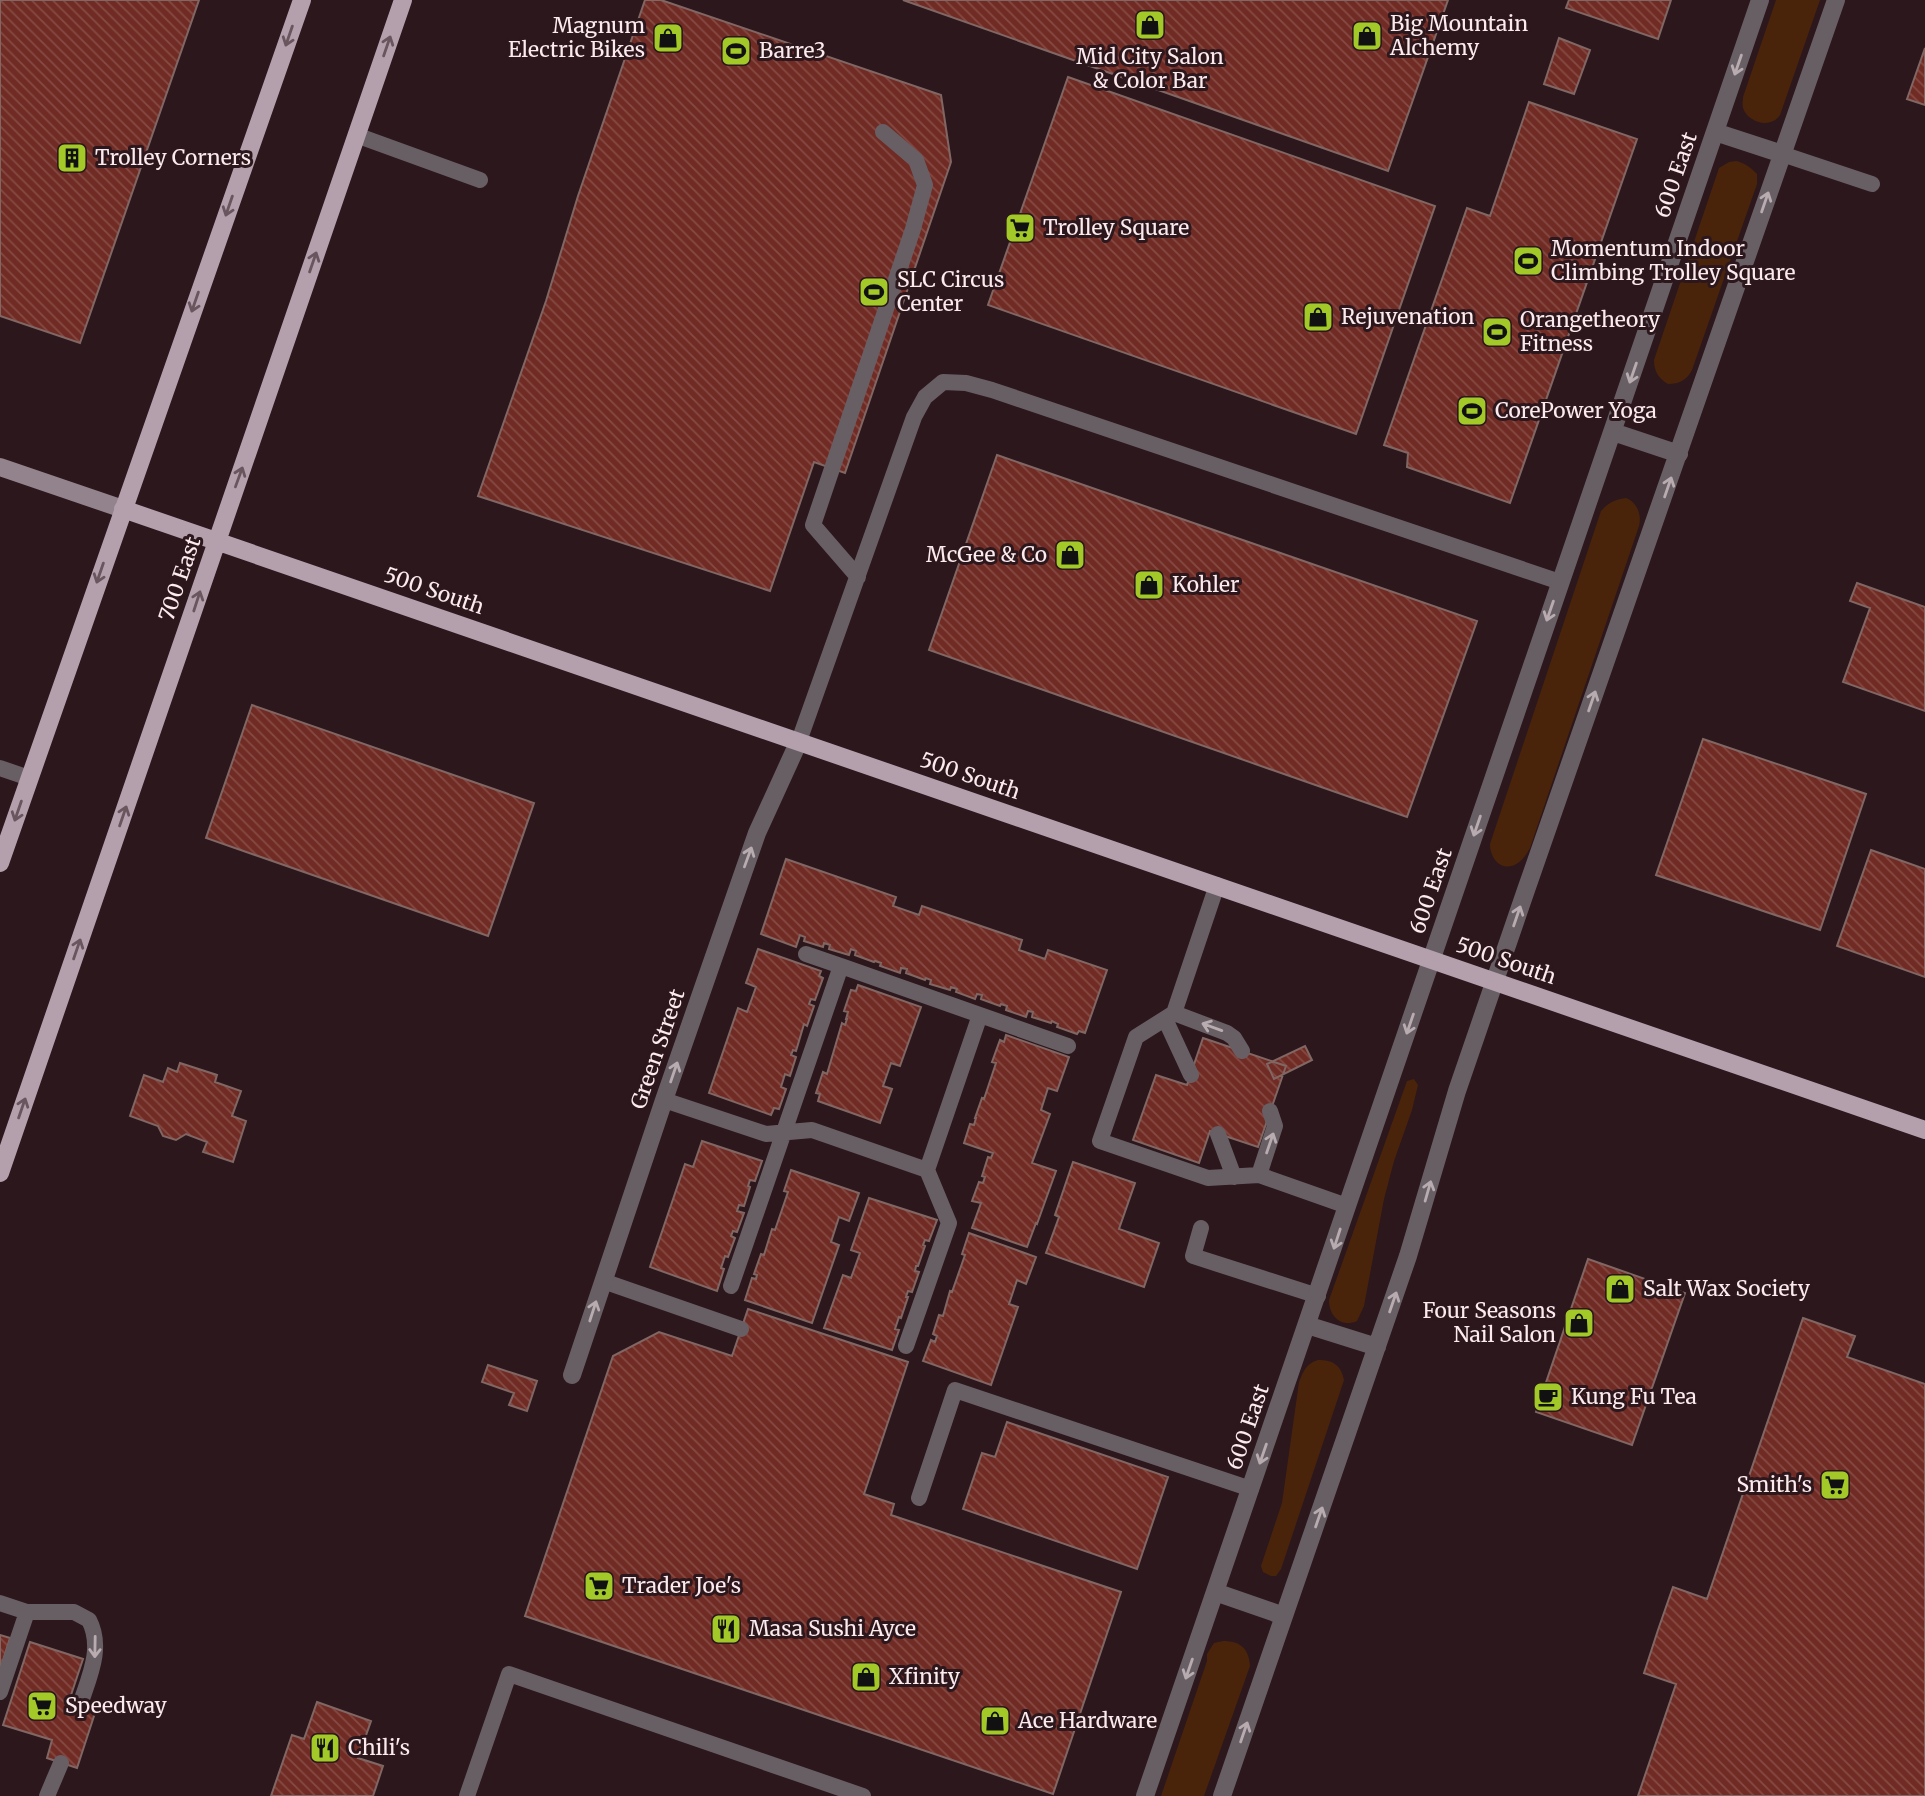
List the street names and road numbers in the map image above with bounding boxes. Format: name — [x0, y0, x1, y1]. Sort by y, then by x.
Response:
street label: 600 East — [1648, 128, 1703, 221]
street label: 700 East — [153, 533, 207, 625]
street label: 500 South — [381, 561, 488, 620]
street label: 500 South — [917, 746, 1024, 805]
street label: 600 East — [1403, 844, 1458, 937]
street label: 500 South — [1453, 931, 1560, 990]
street label: Green Street — [624, 985, 691, 1112]
street label: 600 East — [1220, 1380, 1275, 1473]

